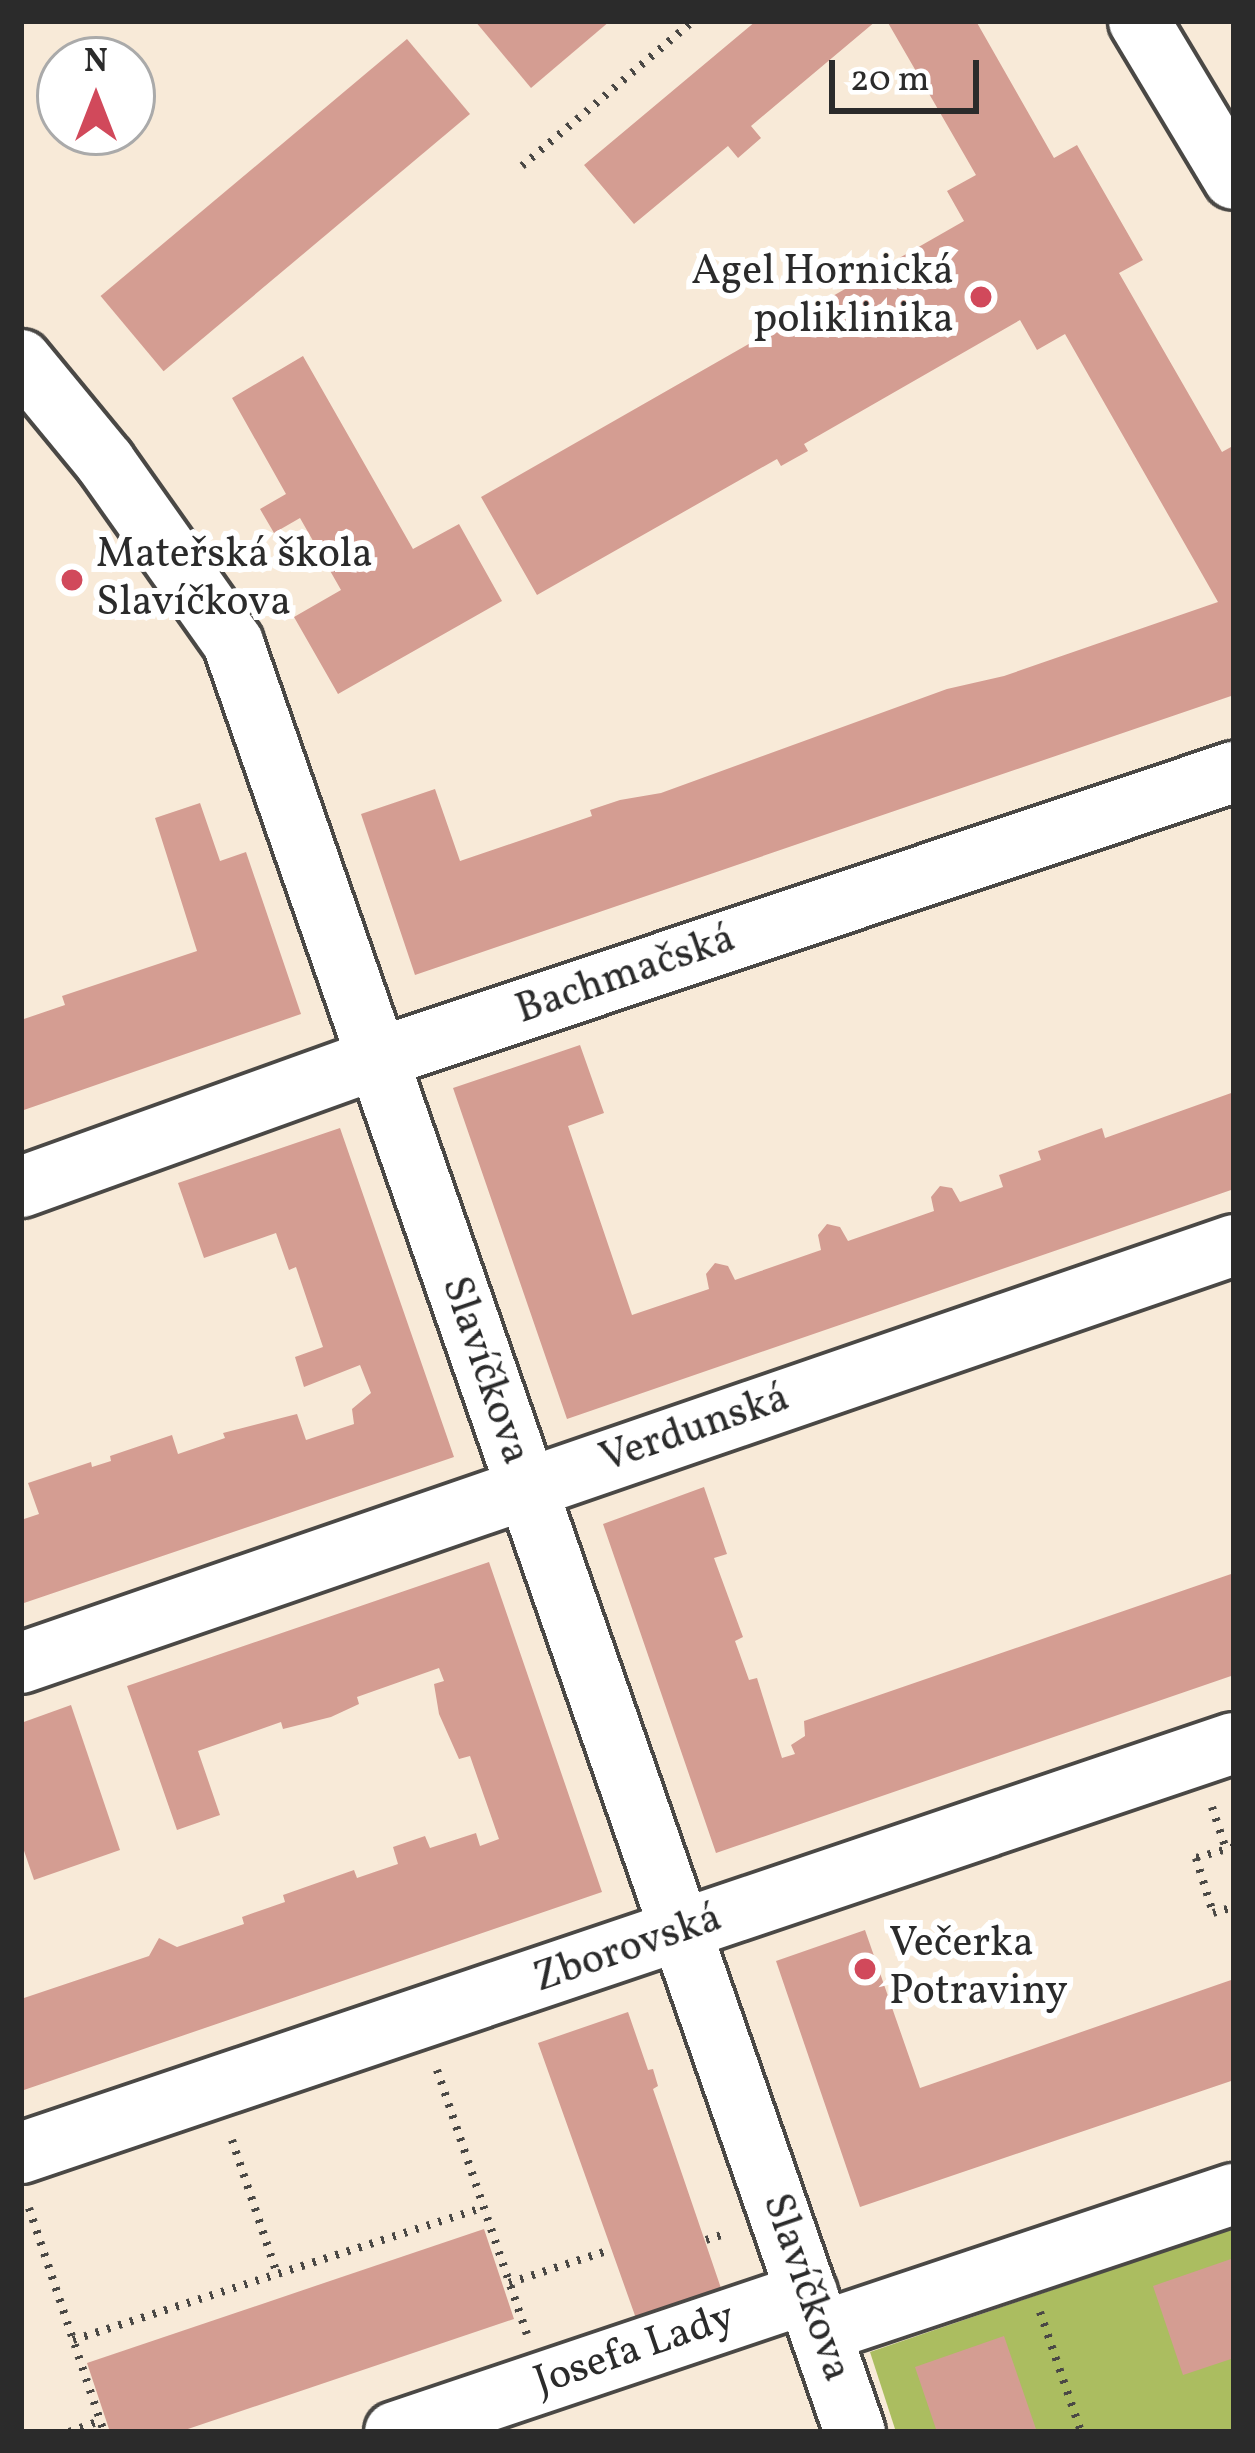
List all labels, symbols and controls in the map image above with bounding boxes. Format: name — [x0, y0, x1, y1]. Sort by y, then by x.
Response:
north arrow — [36, 36, 156, 156]
scale bar — [835, 36, 985, 110]
text: N — [84, 40, 108, 86]
text: 20 m — [850, 56, 930, 106]
place label: Agel Hornická poliklinika — [691, 248, 954, 346]
marker: Agel Hornická poliklinika — [965, 281, 997, 313]
place label: Mateřská škola Slavíčkova — [96, 531, 373, 630]
marker: Mateřská škola Slavíčkova — [59, 567, 85, 593]
street label: Bachmačská — [510, 915, 742, 1037]
street label: Slavíčkova — [428, 1271, 540, 1471]
street label: Verdunská — [594, 1374, 796, 1486]
street label: Zborovská — [527, 1894, 729, 2006]
place label: Večerka Potraviny — [889, 1920, 1068, 2018]
marker: Večerka Potraviny — [852, 1956, 878, 1982]
street label: Slavíčkova — [749, 2188, 861, 2388]
street label: Josefa Lady — [528, 2293, 742, 2409]

